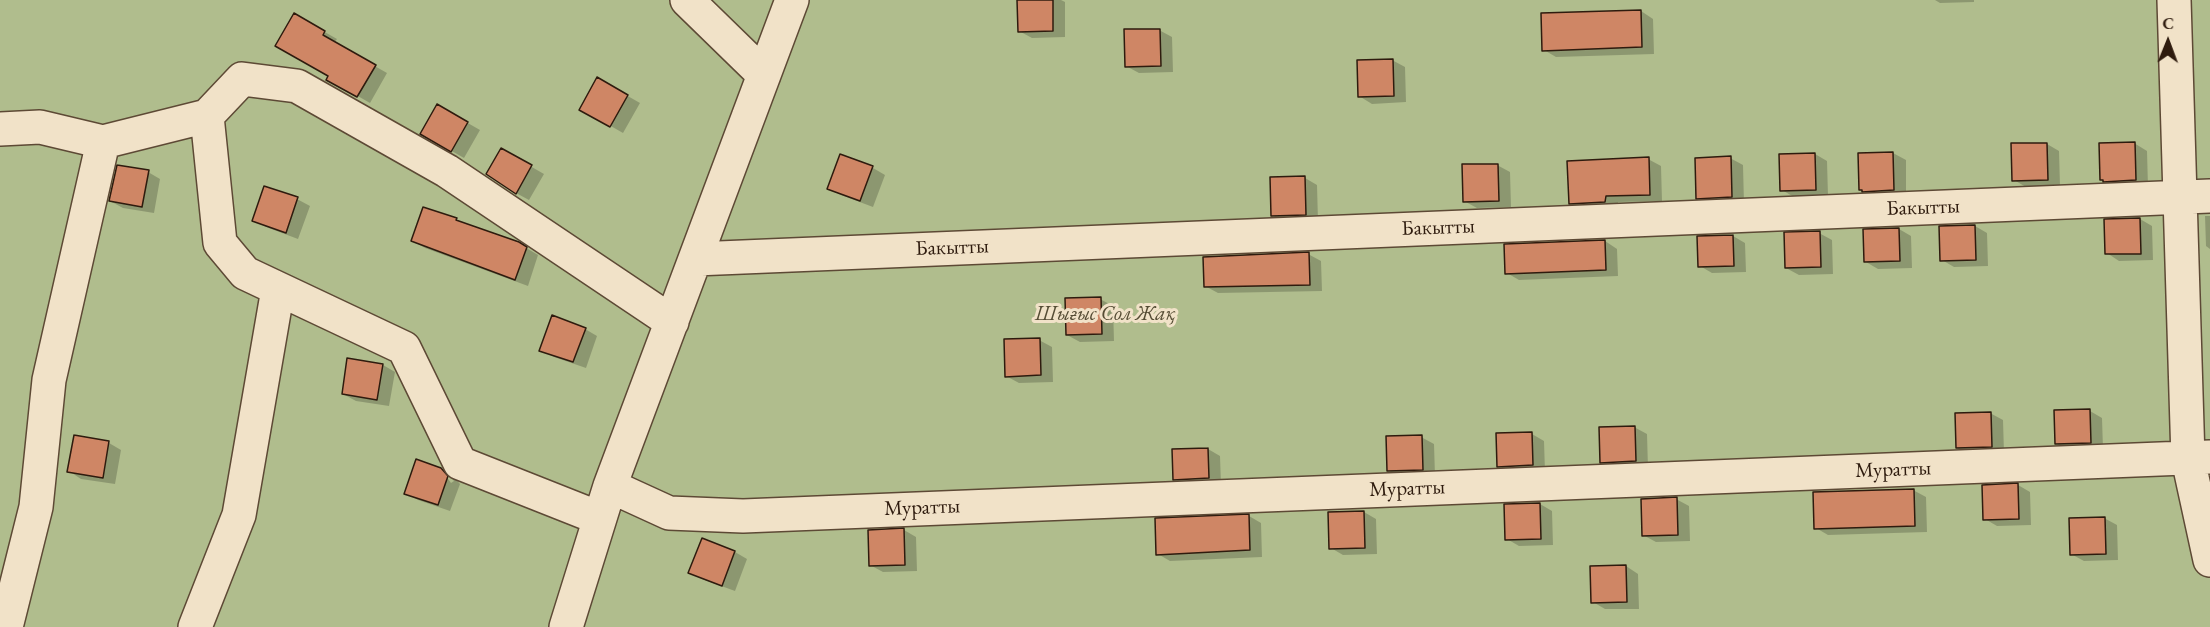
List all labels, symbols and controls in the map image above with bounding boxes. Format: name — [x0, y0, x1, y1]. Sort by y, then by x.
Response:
north arrow — [2138, 12, 2198, 72]
text: С — [2162, 13, 2174, 34]
street label: Бакытты — [1886, 194, 1960, 222]
street label: Бакытты — [1401, 214, 1475, 242]
street label: Бакытты — [915, 234, 989, 262]
park label: Шығыс Сол Жақ — [1035, 301, 1175, 327]
street label: Муратты — [1854, 456, 1932, 484]
street label: Муратты — [1368, 475, 1446, 503]
street label: Муратты — [883, 494, 961, 522]

